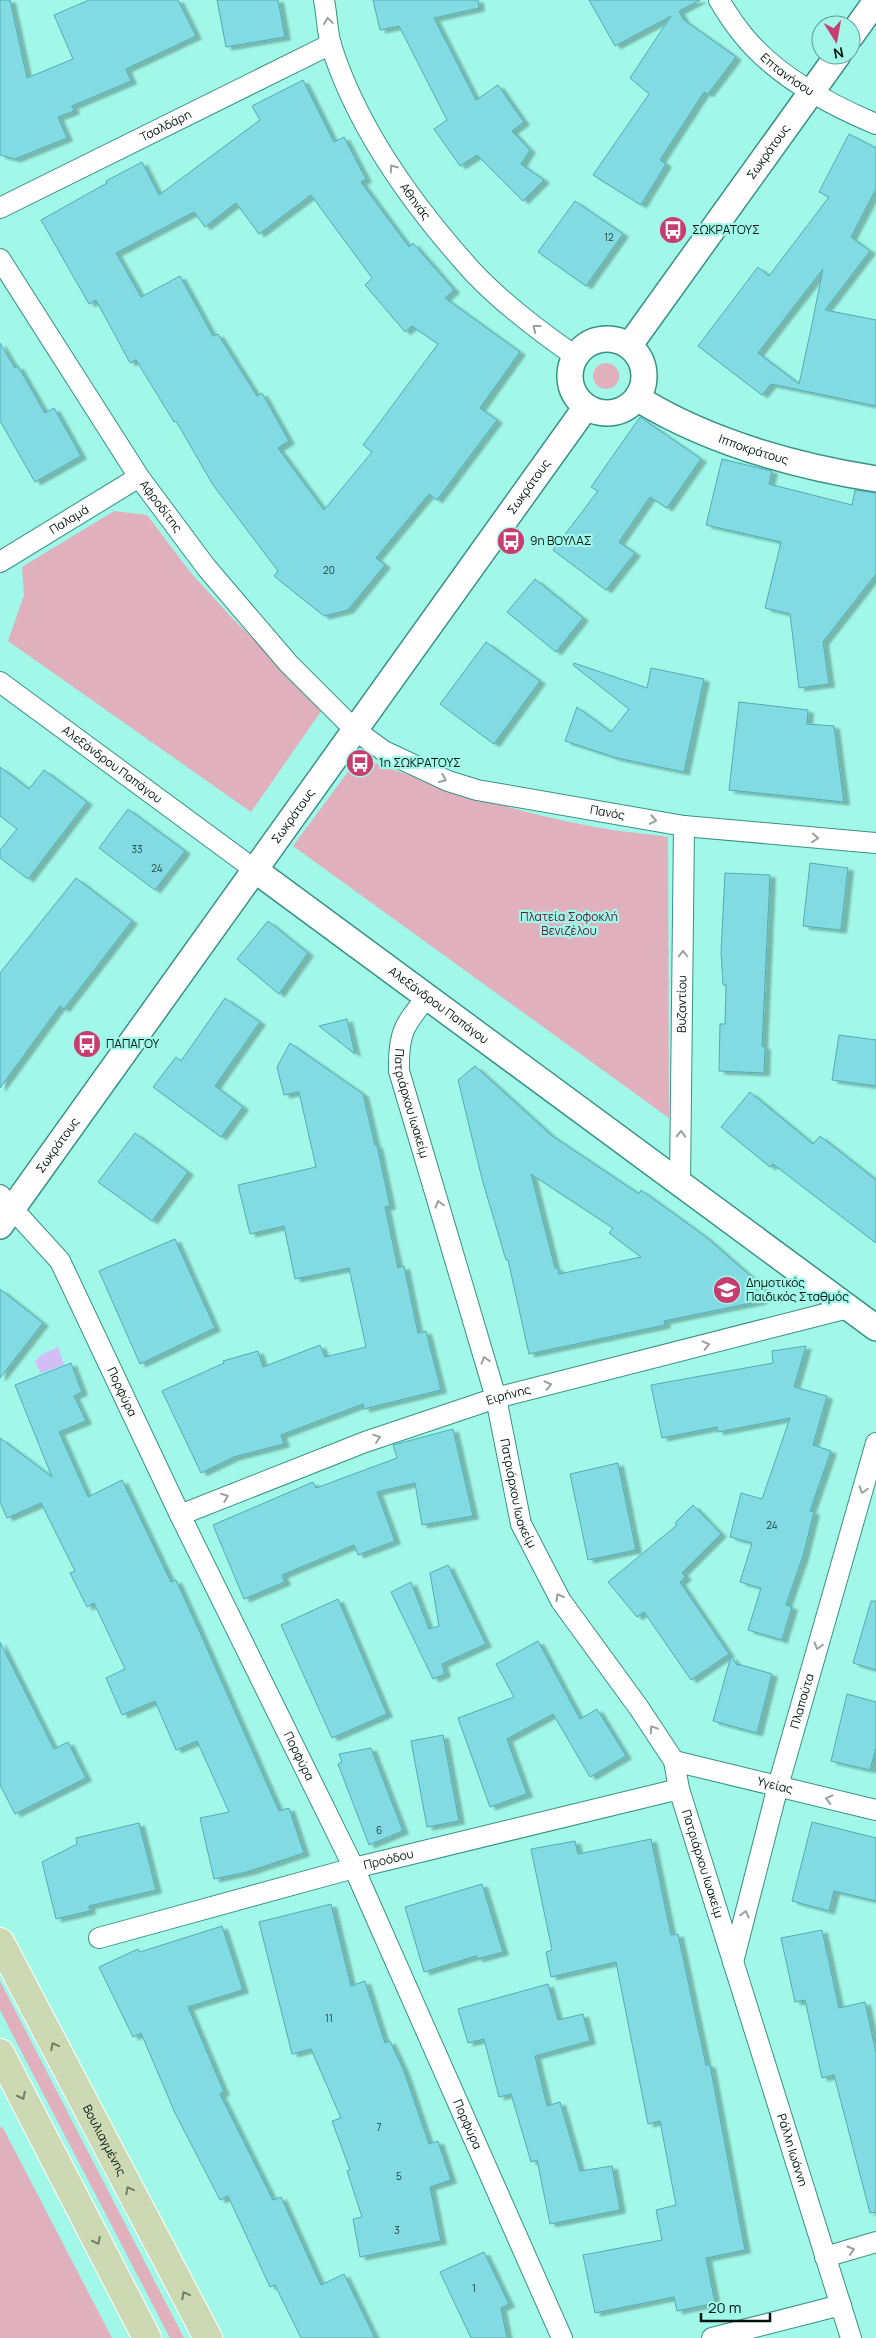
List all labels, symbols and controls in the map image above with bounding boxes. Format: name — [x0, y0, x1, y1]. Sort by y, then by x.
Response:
north arrow — [811, 15, 861, 65]
one-way arrow — [323, 17, 333, 25]
text: N — [832, 43, 845, 64]
street label: Επτανήσου — [757, 49, 817, 100]
street label: Τσαλδάρη — [137, 105, 194, 145]
street label: Σωκράτους — [742, 120, 794, 183]
one-way arrow — [390, 165, 399, 174]
street label: Αθηνάς — [396, 179, 435, 224]
bus stop icon: ΣΩΚΡΑΤΟΥΣ — [658, 215, 688, 245]
place label: ΣΩΚΡΑΤΟΥΣ — [692, 221, 760, 238]
house number: 12 — [604, 230, 614, 244]
one-way arrow — [533, 325, 542, 333]
street label: Ιπποκράτους — [716, 430, 791, 468]
street label: Σωκράτους — [503, 455, 554, 518]
street label: Αφροδίτης — [136, 476, 187, 536]
street label: Παλαμά — [46, 501, 92, 538]
bus stop icon: 9η ΒΟΥΛΑΣ — [496, 526, 526, 556]
place label: 9η ΒΟΥΛΑΣ — [530, 532, 592, 549]
house number: 20 — [323, 563, 335, 577]
street label: Αλεξάνδρου Παπάγου — [59, 721, 166, 807]
bus stop icon: 1η ΣΩΚΡΑΤΟΥΣ — [345, 748, 375, 778]
place label: 1η ΣΩΚΡΑΤΟΥΣ — [379, 754, 461, 771]
one-way arrow — [438, 772, 447, 783]
street label: Σωκράτους — [267, 784, 319, 847]
street label: Πανός — [589, 801, 627, 824]
one-way arrow — [649, 815, 658, 825]
one-way arrow — [811, 832, 819, 843]
house number: 33 — [131, 842, 143, 856]
house number: 24 — [151, 861, 163, 875]
park label: Πλατεία Σοφοκλή Βενιζέλου — [520, 908, 618, 939]
one-way arrow — [678, 950, 688, 958]
street label: Αλεξάνδρου Παπάγου — [385, 962, 492, 1048]
street label: Βυζαντίου — [673, 975, 690, 1033]
bus stop icon: ΠΑΠΑΓΟΥ — [72, 1029, 102, 1059]
place label: ΠΑΠΑΓΟΥ — [106, 1035, 159, 1052]
street label: Πατριάρχου Ιωακείμ — [391, 1048, 433, 1160]
street label: Σωκράτους — [32, 1114, 83, 1176]
one-way arrow — [676, 1130, 686, 1138]
one-way arrow — [434, 1201, 444, 1209]
place label: Δημοτικός Παιδικός Σταθμός — [746, 1274, 849, 1305]
school or university icon: Δημοτικός Παιδικός Σταθμός — [712, 1275, 742, 1305]
one-way arrow — [701, 1340, 709, 1350]
one-way arrow — [480, 1357, 490, 1365]
street label: Πορφύρα — [103, 1364, 141, 1419]
street label: Ειρήνης — [484, 1380, 533, 1409]
one-way arrow — [544, 1380, 553, 1391]
one-way arrow — [372, 1434, 380, 1444]
street label: Πατριάρχου Ιωακείμ — [496, 1437, 541, 1551]
one-way arrow — [858, 1485, 868, 1494]
one-way arrow — [220, 1493, 229, 1503]
house number: 24 — [766, 1518, 778, 1532]
one-way arrow — [555, 1593, 565, 1602]
one-way arrow — [814, 1642, 824, 1650]
street label: Πλαπούτα — [786, 1671, 818, 1730]
one-way arrow — [650, 1725, 659, 1735]
street label: Πορφύρα — [280, 1728, 319, 1783]
street label: Υγείας — [756, 1772, 795, 1798]
one-way arrow — [824, 1794, 833, 1805]
street label: Πατριάρχου Ιωακείμ — [678, 1807, 728, 1920]
house number: 6 — [376, 1823, 382, 1837]
street label: Προόδου — [362, 1845, 415, 1873]
one-way arrow — [740, 1911, 750, 1919]
house number: 11 — [325, 2011, 333, 2025]
one-way arrow — [50, 2042, 60, 2051]
one-way arrow — [16, 2091, 26, 2100]
street label: Πορφύρα — [449, 2097, 486, 2152]
street label: Βουλιαγμένης — [79, 2102, 130, 2179]
street label: Ράλλη Ιωάννη — [773, 2111, 812, 2189]
house number: 7 — [376, 2120, 382, 2134]
house number: 5 — [396, 2169, 402, 2183]
one-way arrow — [125, 2186, 135, 2195]
house number: 3 — [394, 2223, 400, 2237]
one-way arrow — [91, 2236, 101, 2245]
one-way arrow — [846, 2245, 854, 2255]
house number: 1 — [472, 2281, 476, 2295]
scale bar — [701, 2290, 770, 2322]
one-way arrow — [181, 2291, 191, 2300]
text: 20 m — [708, 2297, 741, 2318]

